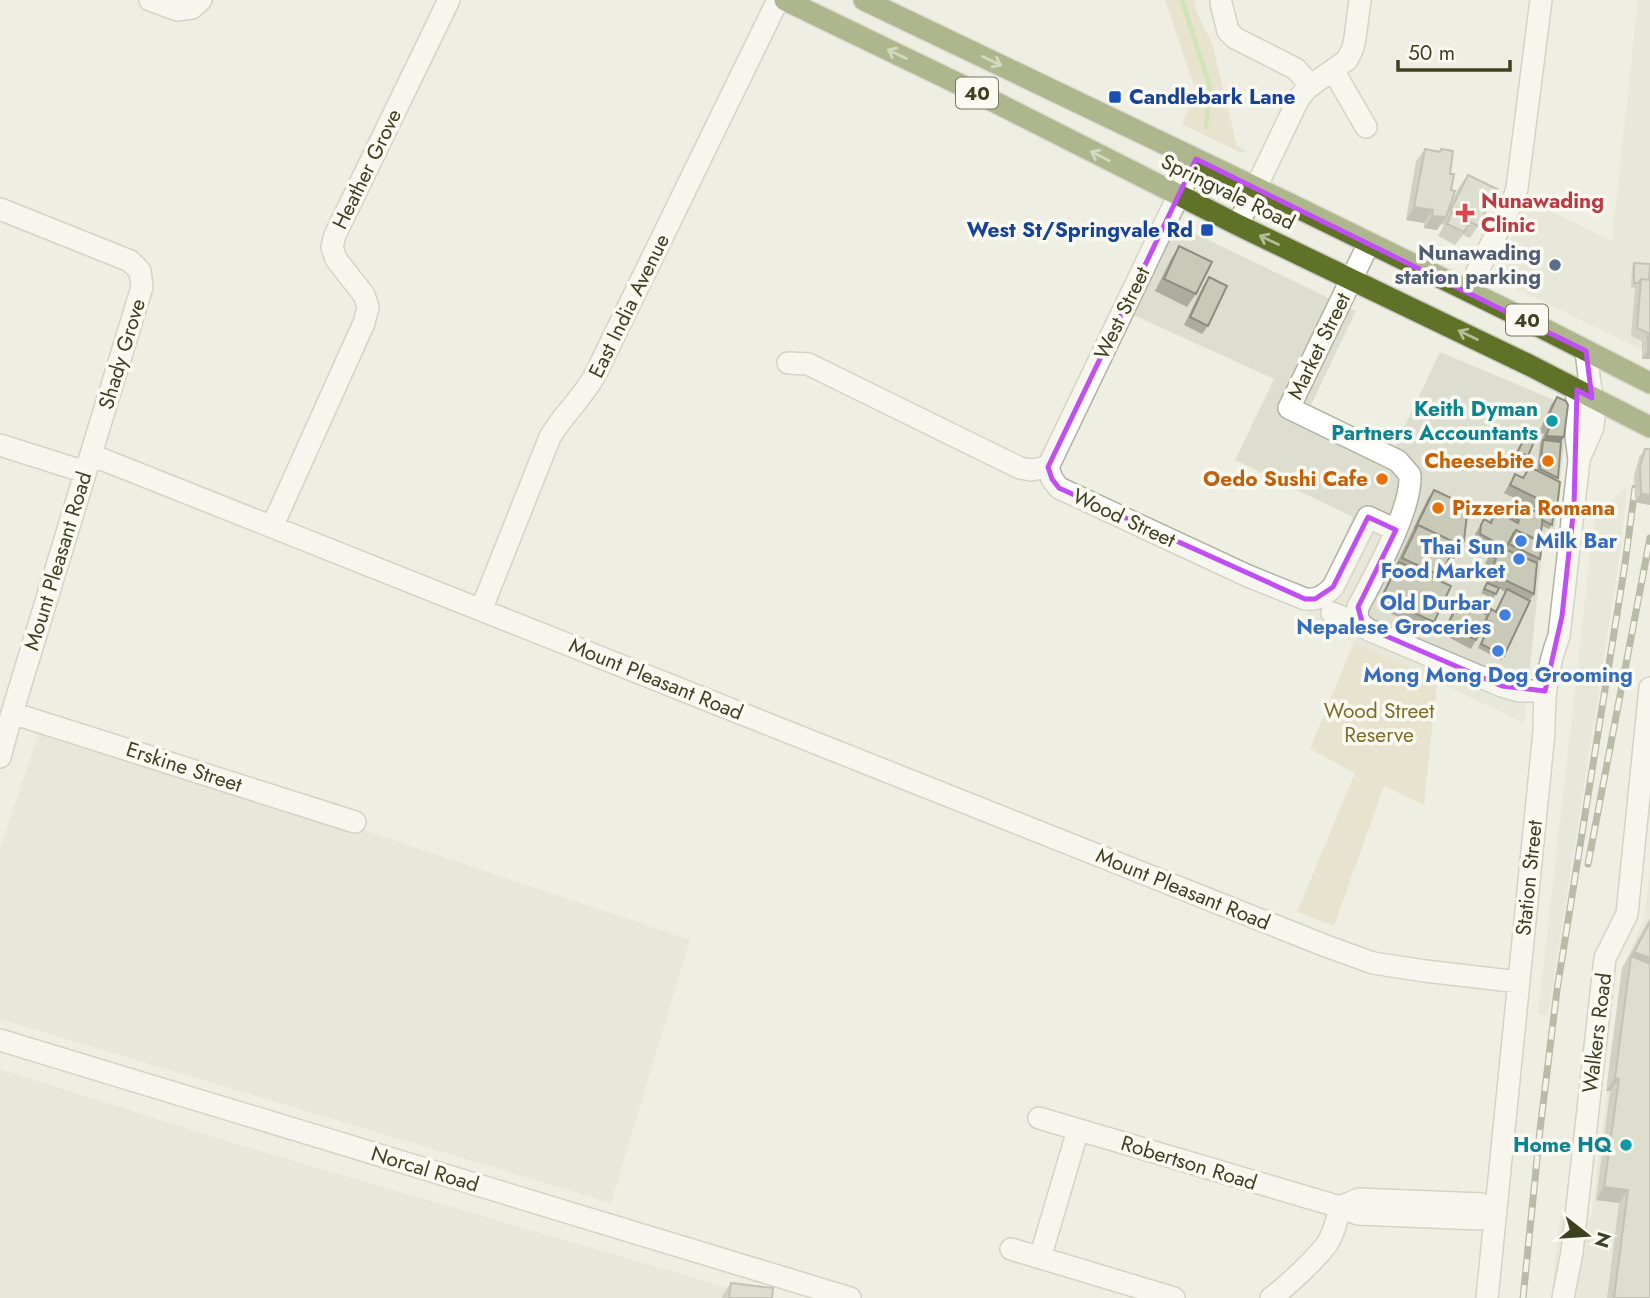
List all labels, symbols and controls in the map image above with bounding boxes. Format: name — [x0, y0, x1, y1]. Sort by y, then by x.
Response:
scale bar — [1398, 28, 1510, 72]
text: 50 m — [1408, 38, 1455, 68]
one-way arrow — [887, 47, 908, 61]
one-way arrow — [981, 56, 1002, 69]
road number: 40 — [956, 78, 998, 108]
place label: Candlebark Lane — [1129, 82, 1296, 112]
marker: Candlebark Lane — [1107, 89, 1123, 105]
street label: Heather Grove — [325, 104, 409, 234]
street label: Springvale Road — [1156, 147, 1300, 237]
one-way arrow — [1090, 148, 1111, 162]
place label: Nunawading Clinic — [1481, 186, 1604, 240]
marker: Nunawading Clinic — [1455, 203, 1475, 223]
place label: West St/Springvale Rd — [967, 215, 1193, 245]
marker: West St/Springvale Rd — [1199, 222, 1215, 238]
street label: East India Avenue — [581, 229, 677, 383]
one-way arrow — [1259, 233, 1280, 247]
place label: Nunawading station parking — [1394, 238, 1541, 292]
marker: Nunawading station parking — [1547, 257, 1563, 273]
street label: West Street — [1087, 262, 1157, 364]
street label: Market Street — [1280, 288, 1358, 404]
street label: Shady Grove — [91, 295, 153, 413]
road number: 40 — [1506, 304, 1548, 336]
one-way arrow — [1458, 328, 1479, 342]
place label: Keith Dyman Partners Accountants — [1331, 394, 1538, 448]
marker: Keith Dyman Partners Accountants — [1544, 413, 1560, 429]
place label: Cheesebite — [1424, 446, 1534, 476]
marker: Cheesebite — [1540, 453, 1556, 469]
place label: Oedo Sushi Cafe — [1203, 464, 1368, 494]
street label: Mount Pleasant Road — [17, 468, 99, 654]
marker: Oedo Sushi Cafe — [1374, 471, 1390, 487]
street label: Wood Street — [1068, 481, 1180, 555]
place label: Pizzeria Romana — [1452, 493, 1615, 523]
marker: Pizzeria Romana — [1430, 500, 1446, 516]
place label: Milk Bar — [1535, 526, 1618, 556]
place label: Thai Sun Food Market — [1381, 532, 1505, 586]
marker: Milk Bar — [1513, 533, 1529, 549]
marker: Thai Sun Food Market — [1511, 551, 1527, 567]
place label: Old Durbar Nepalese Groceries — [1296, 588, 1491, 642]
marker: Old Durbar Nepalese Groceries — [1497, 607, 1513, 623]
street label: Mount Pleasant Road — [564, 630, 748, 728]
marker: Mong Mong Dog Grooming — [1490, 643, 1506, 659]
place label: Mong Mong Dog Grooming — [1363, 660, 1633, 690]
park label: Wood Street Reserve — [1324, 696, 1434, 750]
street label: Erskine Street — [122, 734, 246, 800]
street label: Station Street — [1508, 819, 1550, 937]
street label: Mount Pleasant Road — [1091, 840, 1275, 938]
street label: Walkers Road — [1575, 971, 1619, 1095]
street label: Robertson Road — [1117, 1128, 1261, 1198]
place label: Home HQ — [1513, 1130, 1613, 1160]
marker: Home HQ — [1618, 1137, 1634, 1153]
street label: Norcal Road — [367, 1138, 483, 1200]
north arrow — [1552, 1200, 1622, 1270]
text: N — [1588, 1229, 1618, 1251]

